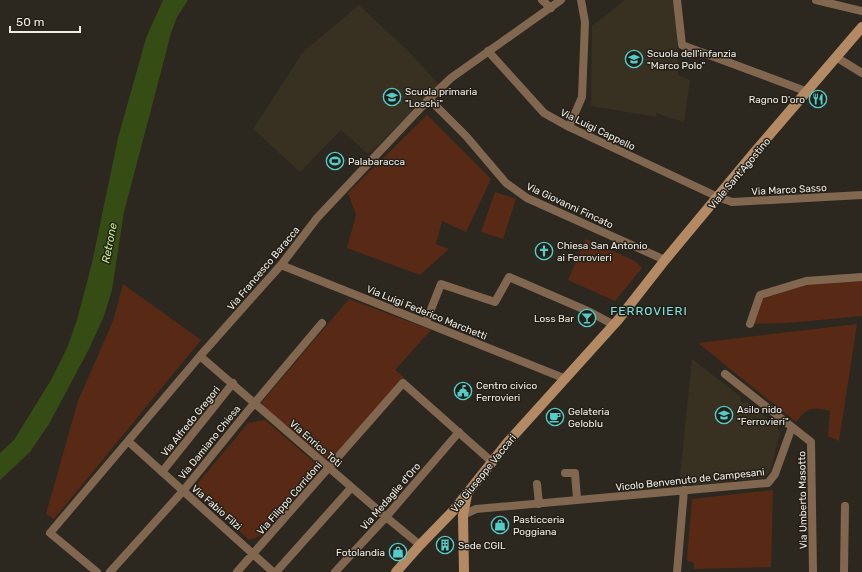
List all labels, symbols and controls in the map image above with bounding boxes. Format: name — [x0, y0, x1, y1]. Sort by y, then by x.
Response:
scale bar — [10, 8, 80, 34]
text: 50 m — [16, 15, 44, 29]
place label: Scuola dell'infanzia "Marco Polo" — [647, 48, 736, 72]
school or university icon: Scuola dell'infanzia "Marco Polo" — [624, 49, 644, 69]
place label: Scuola primaria "Loschi" — [405, 86, 477, 110]
school or university icon: Scuola primaria "Loschi" — [382, 87, 402, 107]
restaurant icon: Ragno D'oro — [808, 89, 828, 109]
place label: Ragno D'oro — [749, 94, 805, 106]
street label: Via Luigi Cappello — [558, 107, 637, 153]
street label: Viale Sant'Agostino — [706, 135, 773, 212]
sports icon: Palabaracca — [325, 151, 345, 171]
place label: Palabaracca — [348, 156, 405, 168]
street label: Via Giovanni Fincato — [524, 180, 615, 231]
street label: Via Marco Sasso — [751, 182, 827, 198]
water label: Retrone — [99, 222, 120, 264]
street label: Via Francesco Baracca — [225, 224, 302, 313]
place label: Chiesa San Antonio ai Ferrovieri — [557, 240, 648, 264]
church icon: Chiesa San Antonio ai Ferrovieri — [534, 241, 554, 261]
street label: Via Luigi Federico Marchetti — [365, 283, 489, 343]
district label: FERROVIERI — [610, 304, 688, 318]
bar icon: Loss Bar — [577, 308, 597, 328]
place label: Loss Bar — [534, 313, 574, 325]
place label: Centro civico Ferrovieri — [476, 380, 537, 404]
public building icon: Centro civico Ferrovieri — [453, 381, 473, 401]
street label: Via Alfredo Gregori — [159, 384, 223, 459]
street label: Via Damiano Chiesa — [176, 403, 243, 482]
place label: Asilo nido "Ferrovieri" — [737, 404, 789, 428]
school or university icon: Asilo nido "Ferrovieri" — [714, 405, 734, 425]
place label: Gelateria Geloblu — [568, 406, 610, 430]
cafe icon: Gelateria Geloblu — [545, 407, 565, 427]
street label: Via Enrico Toti — [287, 418, 344, 470]
street label: Via Giuseppe Vaccari — [449, 432, 519, 515]
street label: Via Umberto Masotto — [796, 451, 810, 549]
street label: Via Filippo Corridoni — [255, 460, 325, 538]
street label: Via Medaglie d'Oro — [358, 460, 423, 533]
street label: Vicolo Benvenuto de Campesani — [615, 466, 765, 494]
street label: Via Fabio Filzi — [189, 483, 244, 533]
place label: Pasticceria Poggiana — [513, 514, 565, 538]
shop icon: Pasticceria Poggiana — [490, 515, 510, 535]
building icon: Sede CGIL — [435, 535, 455, 555]
place label: Sede CGIL — [458, 540, 506, 552]
shop icon: Fotolandia — [388, 542, 408, 562]
place label: Fotolandia — [336, 547, 385, 559]

